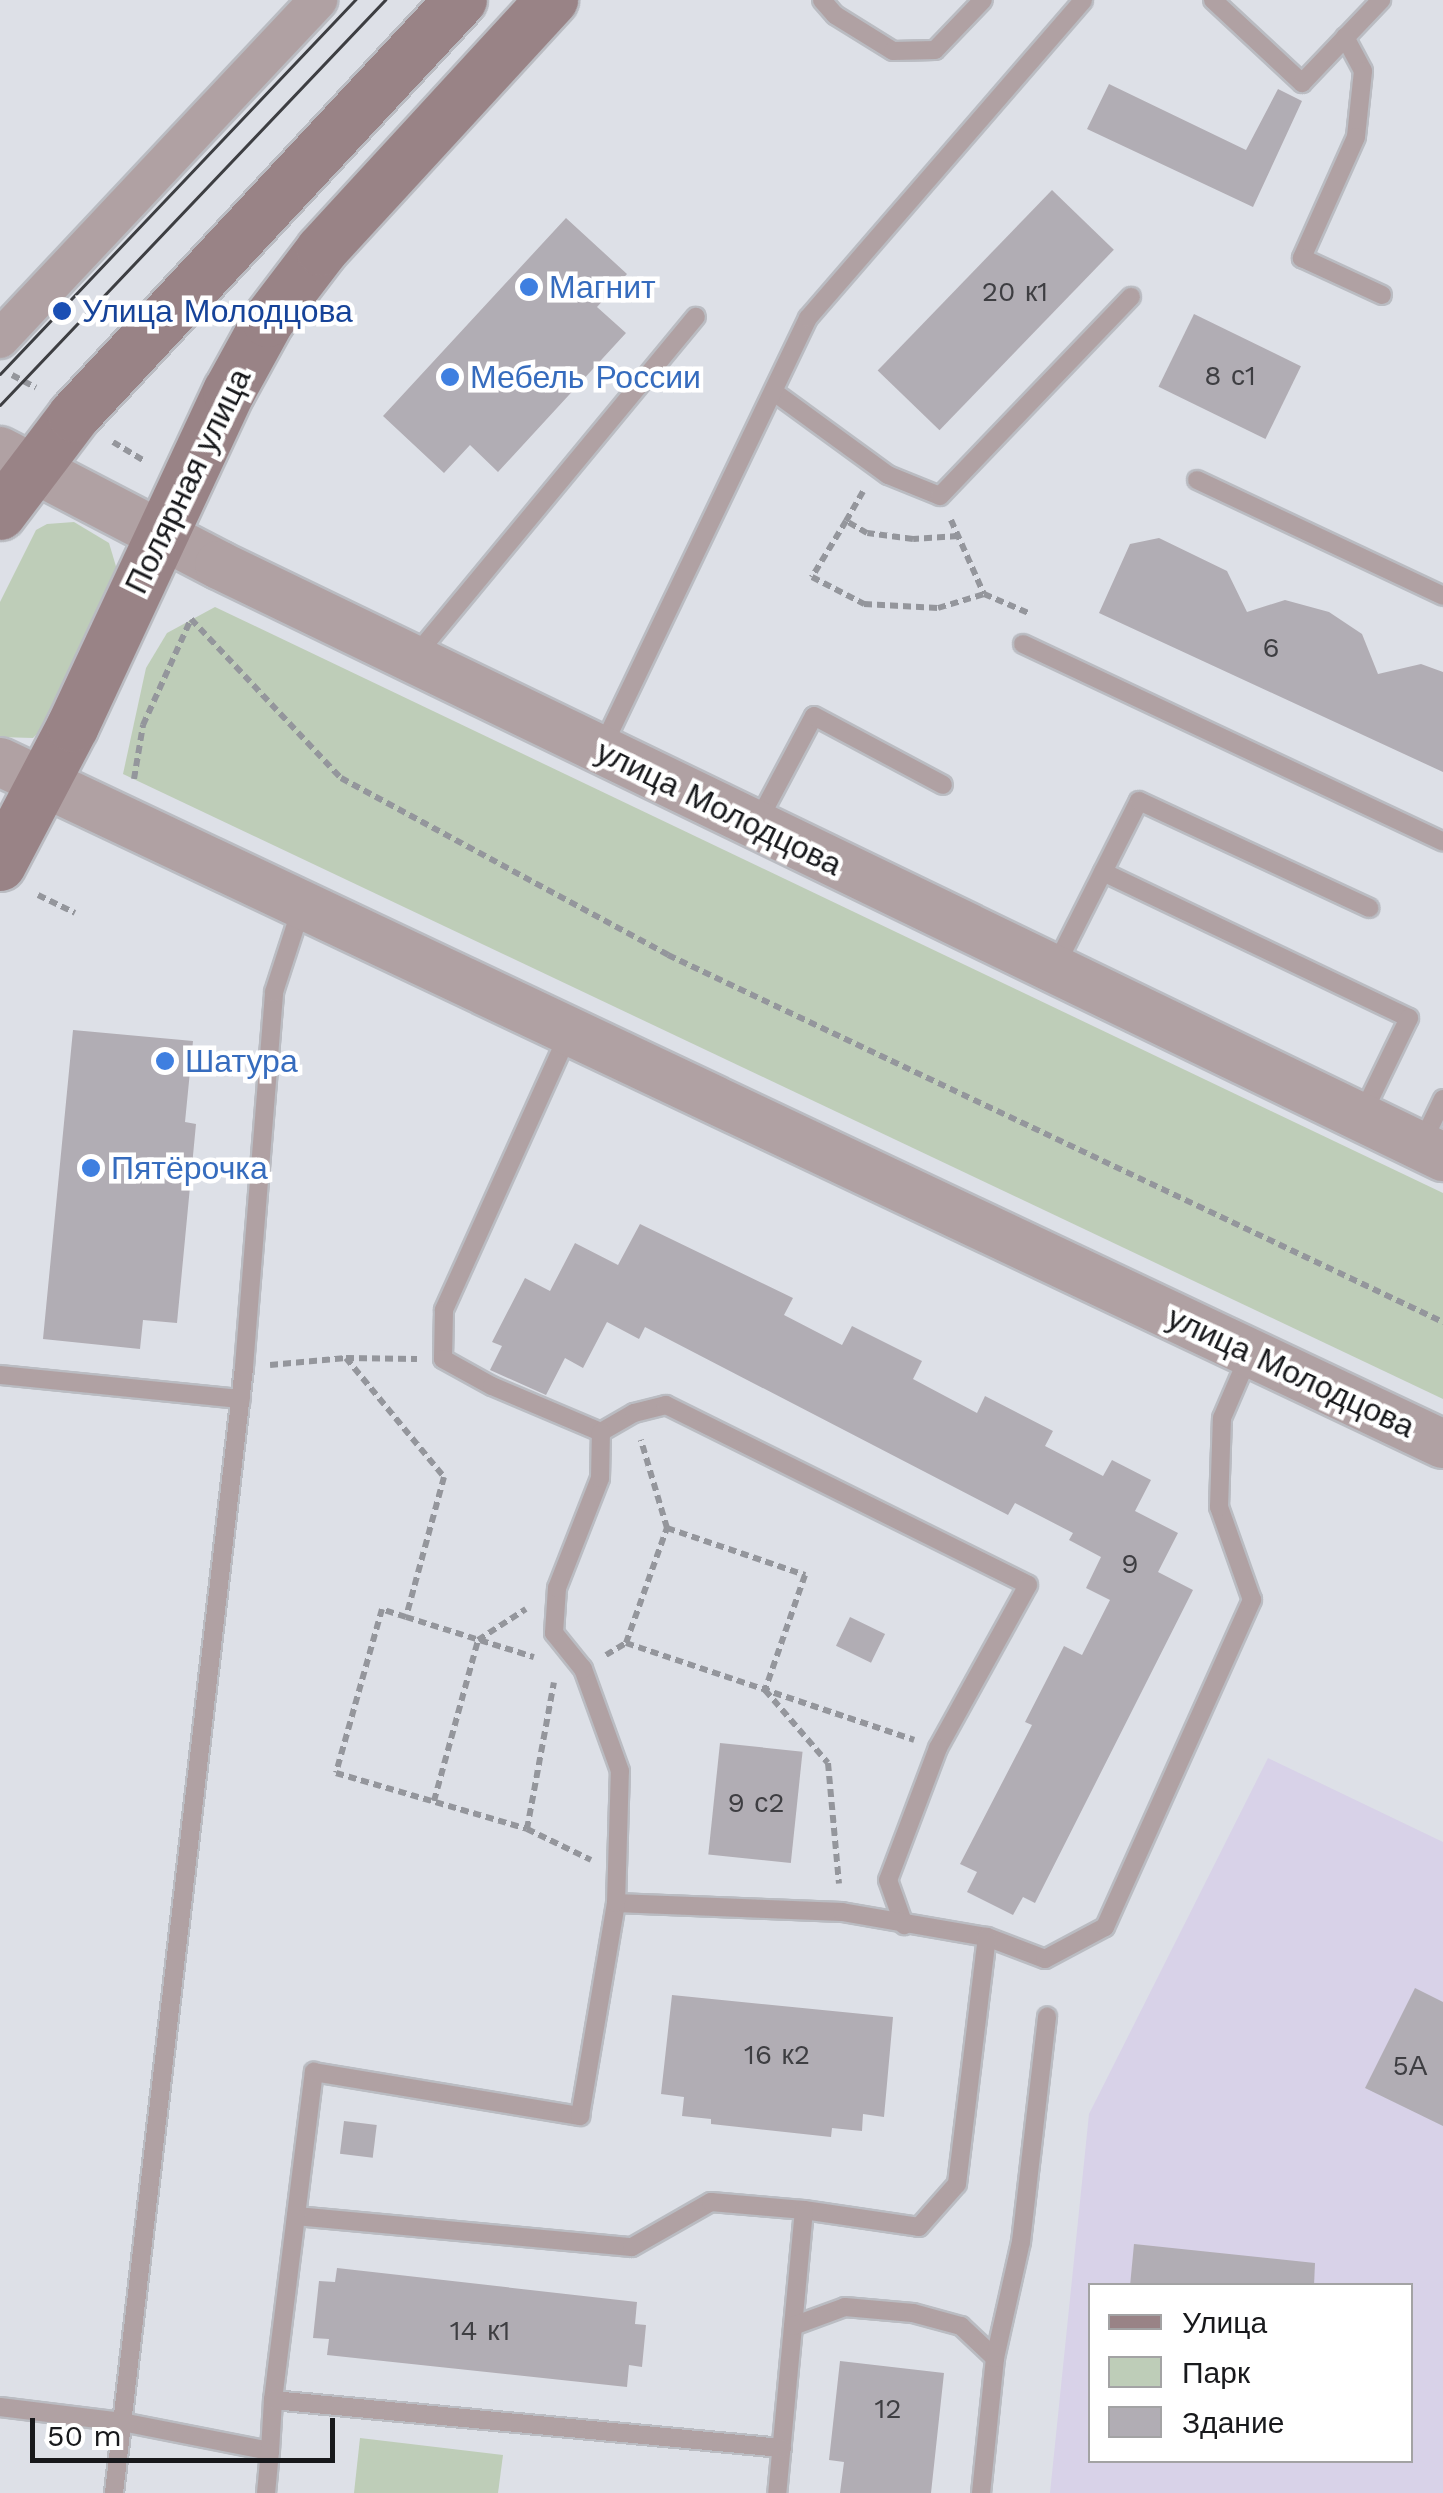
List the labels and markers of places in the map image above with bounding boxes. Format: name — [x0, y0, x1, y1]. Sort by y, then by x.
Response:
place label: Магнит — [549, 268, 656, 306]
marker: Магнит — [518, 276, 540, 298]
place label: Улица Молодцова — [82, 292, 353, 330]
marker: Улица Молодцова — [51, 300, 73, 322]
place label: Мебель России — [470, 358, 701, 396]
marker: Мебель России — [439, 366, 461, 388]
place label: Шатура — [185, 1042, 298, 1080]
marker: Шатура — [154, 1050, 176, 1072]
place label: Пятёрочка — [111, 1149, 268, 1187]
marker: Пятёрочка — [80, 1157, 102, 1179]

